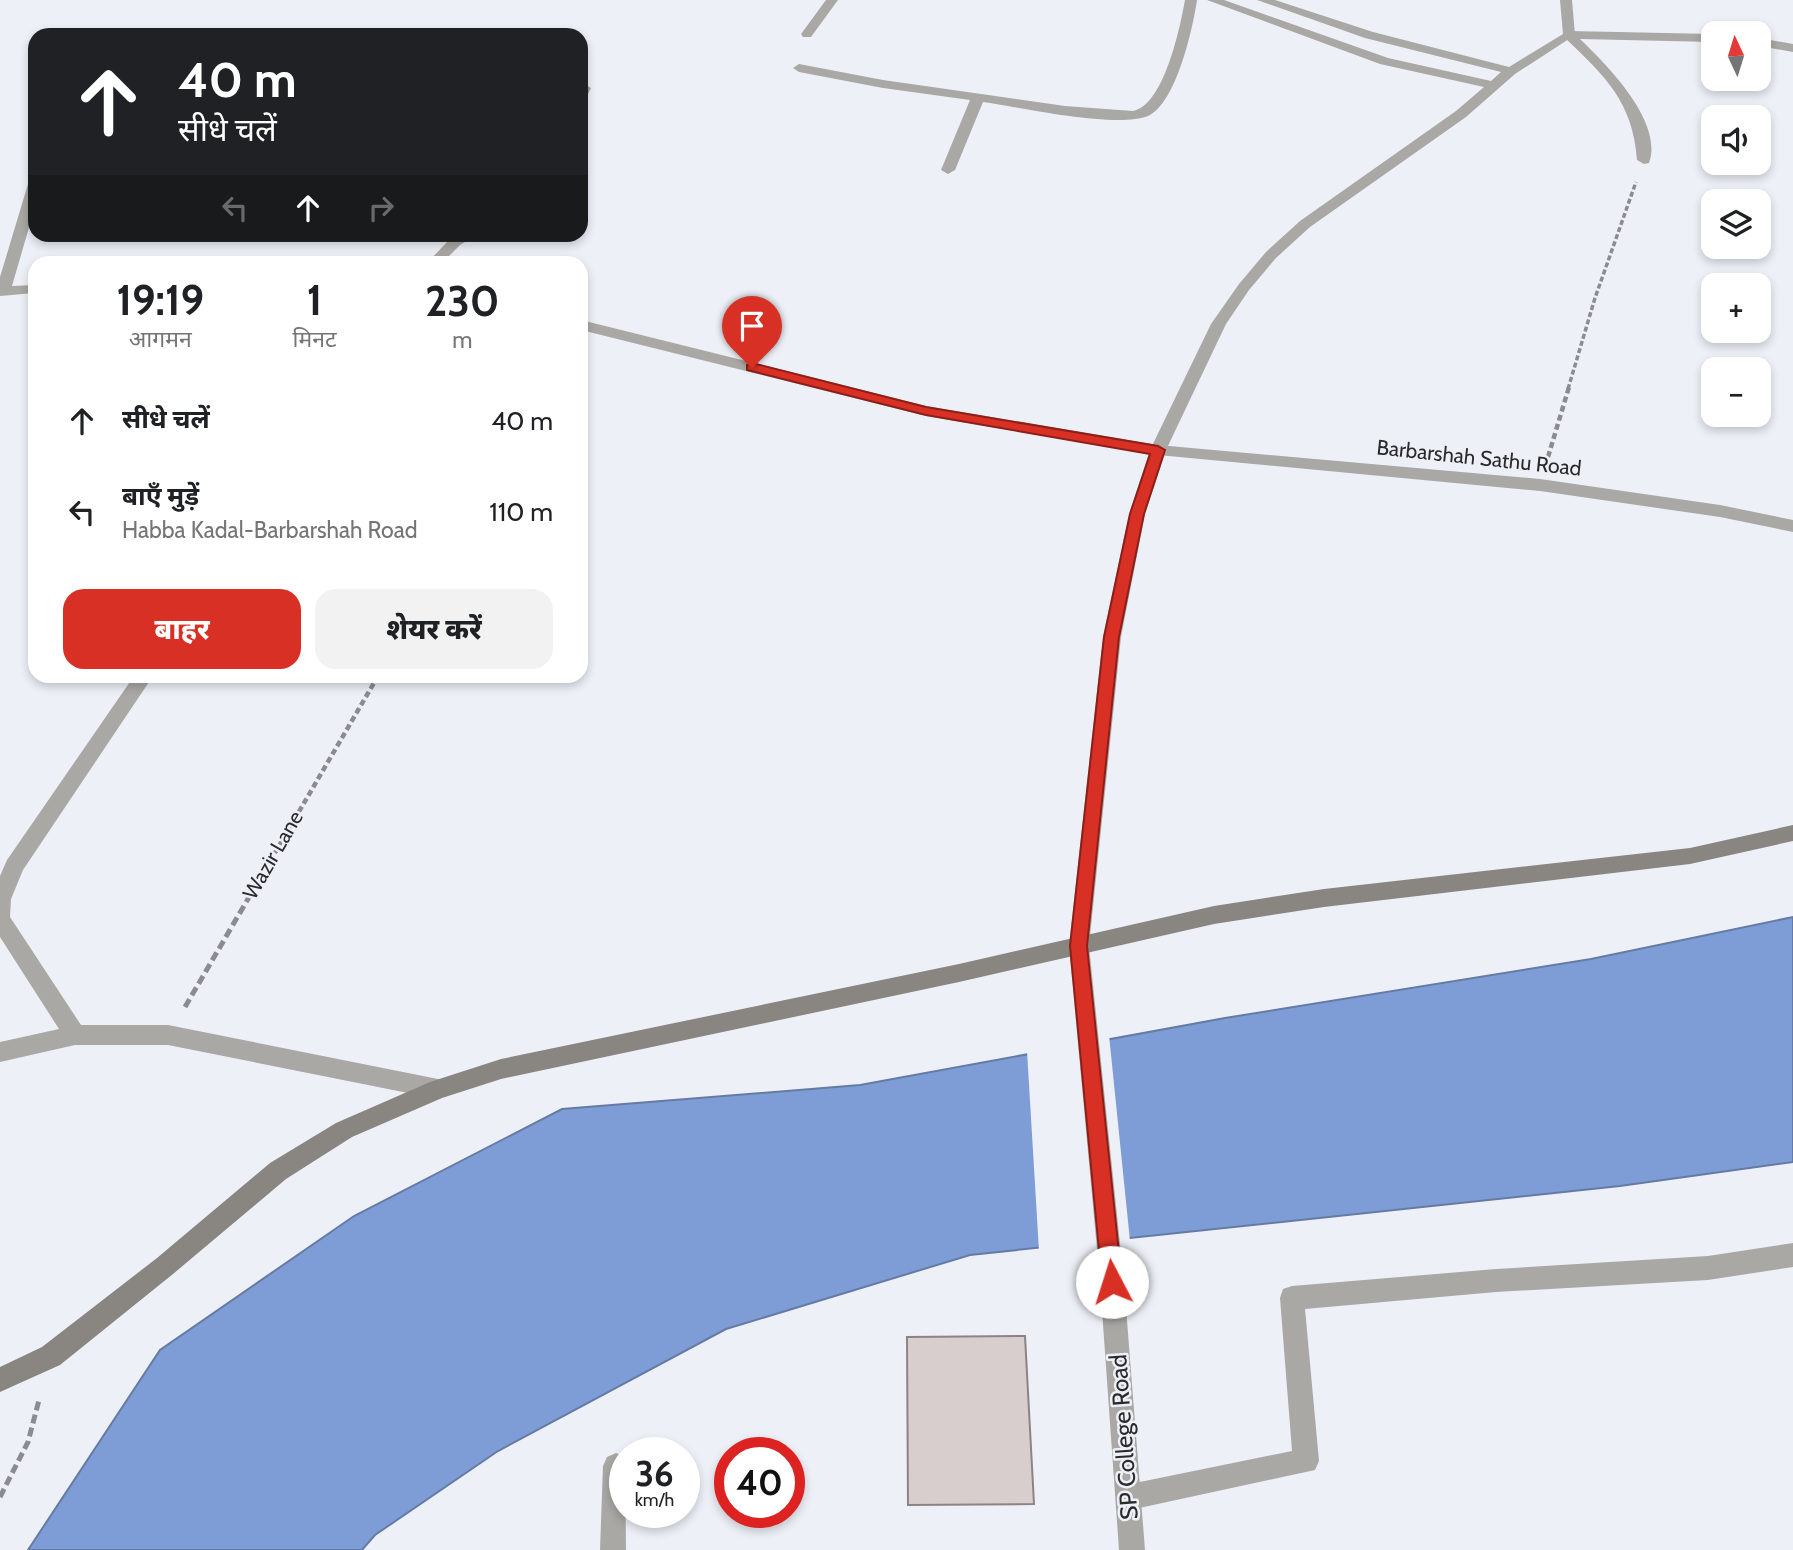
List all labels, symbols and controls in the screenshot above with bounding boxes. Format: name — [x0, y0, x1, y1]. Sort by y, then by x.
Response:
north arrow — [1701, 21, 1771, 91]
map controls — [1701, 21, 1771, 427]
text: 40 m — [178, 50, 297, 109]
icon: ahead — [63, 56, 154, 147]
button: sound — [1701, 105, 1771, 175]
text: सीधे चलें — [178, 110, 277, 149]
icon: left — [216, 189, 254, 227]
icon: ahead — [289, 189, 327, 227]
icon: right — [362, 189, 400, 227]
button: layers — [1701, 189, 1771, 259]
button: + — [1701, 273, 1771, 343]
text: 19:19 — [116, 274, 204, 326]
text: 1 — [307, 274, 322, 326]
text: 230 — [425, 275, 500, 327]
pin — [722, 296, 782, 368]
icon: arrive — [733, 307, 771, 345]
text: आगमन — [129, 325, 192, 353]
text: मिनट — [292, 325, 337, 353]
text: m — [452, 326, 472, 354]
button: − — [1701, 357, 1771, 427]
icon: ahead — [63, 402, 101, 440]
text: सीधे चलें — [122, 403, 210, 435]
text: 40 m — [491, 405, 553, 437]
street label: Barbarshah Sathu Road — [1375, 434, 1583, 481]
text: बाएँ मुड़ें — [122, 480, 199, 512]
icon: left — [63, 493, 101, 531]
text: 110 m — [489, 496, 553, 528]
text: Habba Kadal-Barbarshah Road — [122, 516, 418, 544]
button: बाहर — [63, 589, 301, 669]
button: शेयर करें — [315, 589, 553, 669]
street label: Wazir Lane — [237, 806, 308, 903]
position arrow — [1075, 1245, 1149, 1319]
street label: SP College Road — [1103, 1353, 1144, 1521]
speed limit sign: 40 — [714, 1437, 805, 1528]
text: 36 — [635, 1452, 674, 1495]
text: km/h — [635, 1489, 674, 1511]

